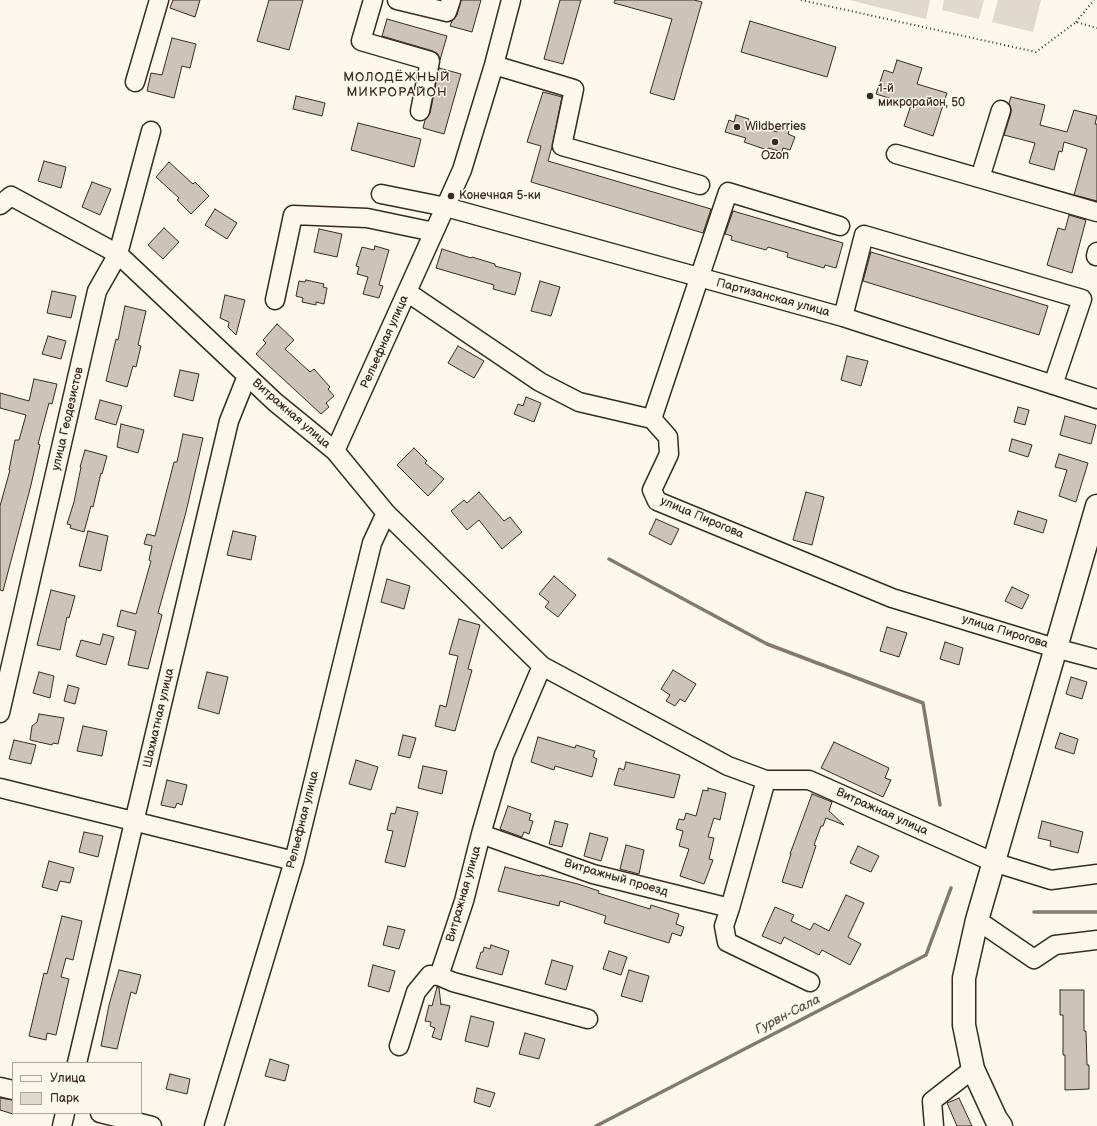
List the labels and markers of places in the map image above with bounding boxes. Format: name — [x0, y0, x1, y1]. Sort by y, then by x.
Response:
place label: 1-й микрорайон, 50 — [878, 82, 965, 110]
marker: 1-й микрорайон, 50 — [865, 91, 875, 101]
place label: Wildberries — [745, 120, 806, 134]
marker: Wildberries — [732, 122, 742, 132]
marker: Ozon — [770, 137, 780, 147]
place label: Ozon — [761, 149, 789, 163]
place label: Конечная 5-ки — [459, 189, 541, 203]
marker: Конечная 5-ки — [446, 191, 456, 201]

